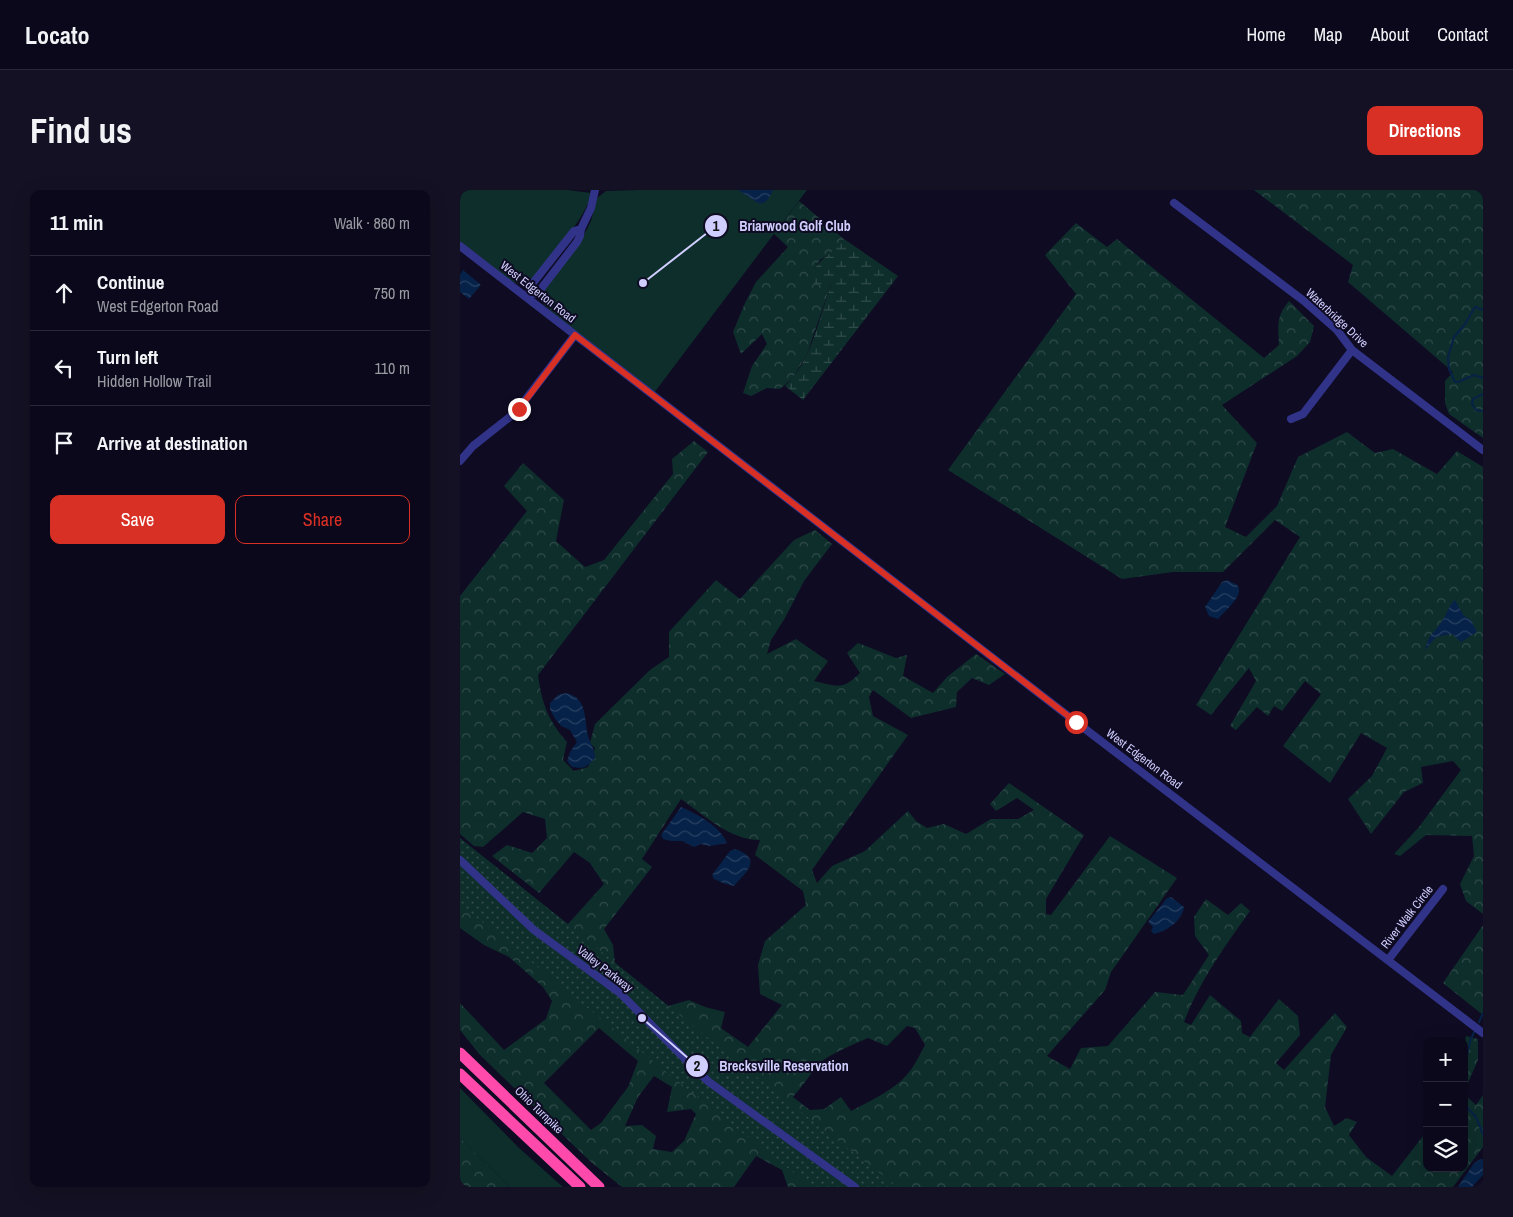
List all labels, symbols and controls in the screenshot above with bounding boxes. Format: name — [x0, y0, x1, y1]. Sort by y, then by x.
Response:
text: Locato — [25, 19, 90, 51]
text: Home — [1246, 22, 1286, 47]
text: Map — [1314, 22, 1343, 47]
text: About — [1371, 22, 1409, 47]
text: Contact — [1437, 22, 1488, 47]
button: Directions — [1367, 106, 1483, 155]
text: Find us — [30, 107, 132, 154]
text: 11 min — [50, 208, 104, 237]
text: Walk · 860 m — [334, 212, 410, 234]
callout: Briarwood Golf Club — [704, 212, 861, 241]
text: 1 — [713, 215, 720, 236]
text: Briarwood Golf Club — [739, 217, 851, 235]
street label: West Edgerton Road — [497, 258, 579, 326]
text: Continue — [97, 269, 165, 295]
icon: ahead — [50, 279, 78, 307]
text: 750 m — [374, 282, 410, 304]
street label: Waterbridge Drive — [1302, 285, 1372, 351]
text: West Edgerton Road — [97, 295, 219, 317]
text: Turn left — [97, 344, 158, 370]
icon: left — [50, 354, 78, 382]
text: 110 m — [374, 357, 410, 379]
text: Hidden Hollow Trail — [97, 370, 212, 392]
route end — [508, 398, 531, 421]
icon: arrive — [50, 429, 78, 457]
text: Arrive at destination — [97, 430, 248, 456]
button: Save — [50, 495, 225, 544]
button: Share — [235, 495, 410, 544]
route start — [1065, 711, 1088, 734]
street label: West Edgerton Road — [1103, 725, 1185, 793]
street label: River Walk Circle — [1377, 882, 1437, 952]
street label: Valley Parkway — [574, 942, 636, 996]
map controls — [1423, 1037, 1468, 1172]
button: + — [1423, 1037, 1468, 1082]
callout: Brecksville Reservation — [684, 1052, 859, 1081]
text: 2 — [694, 1055, 701, 1076]
text: Brecksville Reservation — [719, 1057, 849, 1075]
button: − — [1423, 1082, 1468, 1127]
street label: Ohio Turnpike — [511, 1083, 567, 1137]
button: layers — [1423, 1127, 1468, 1172]

